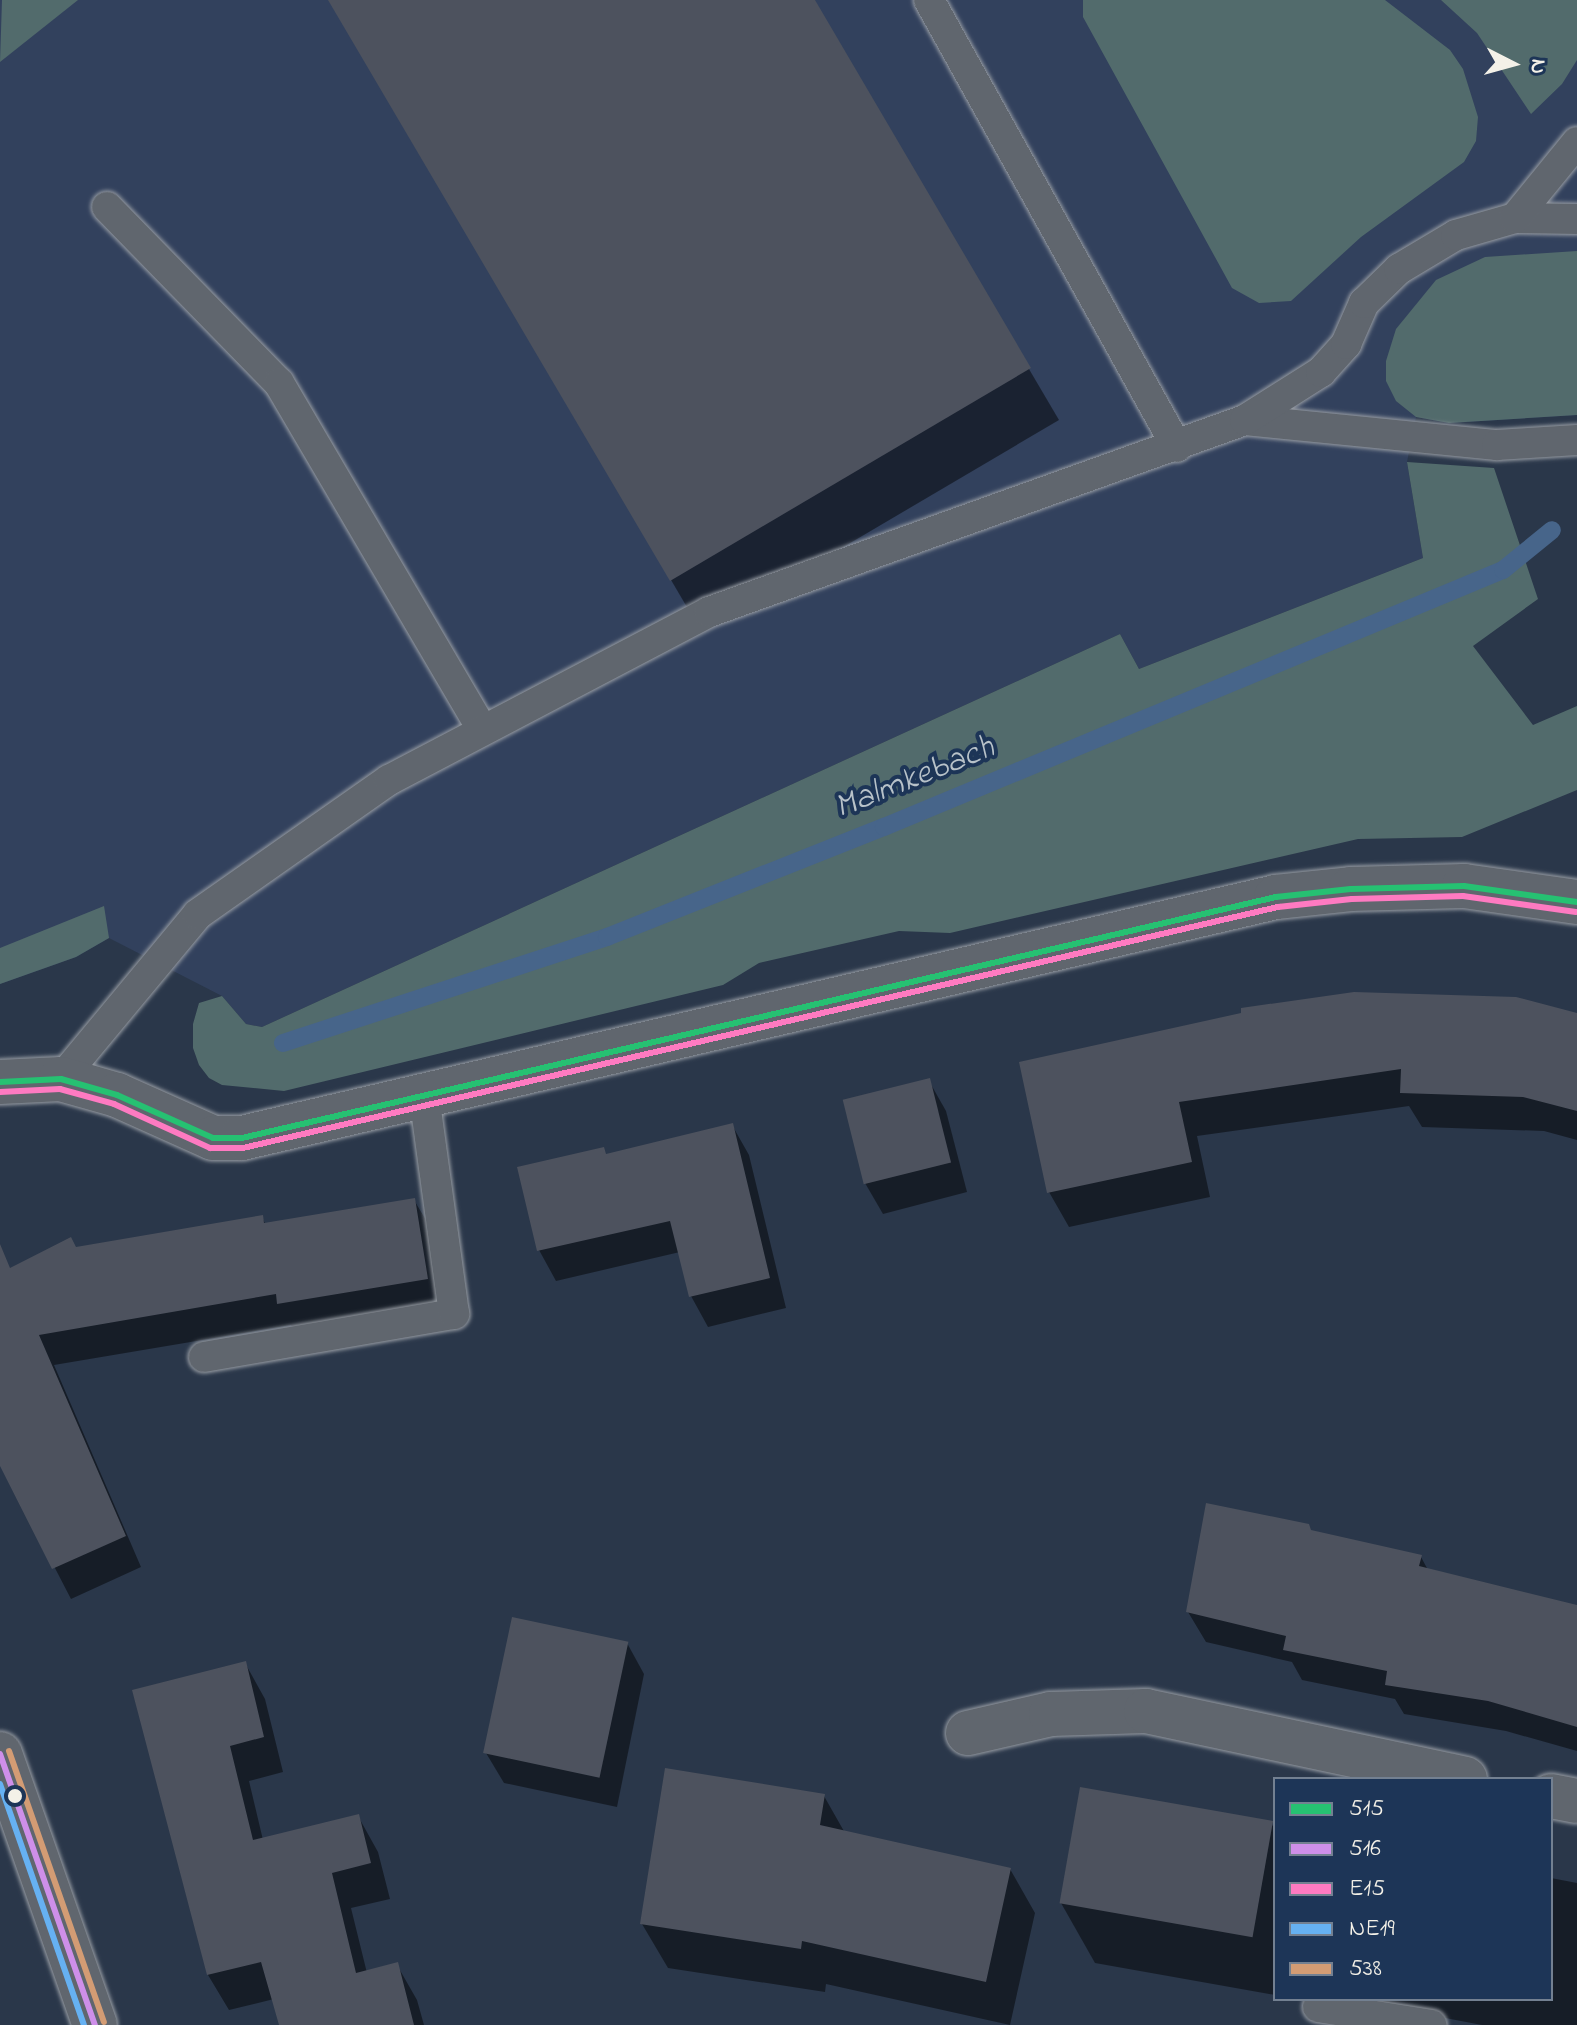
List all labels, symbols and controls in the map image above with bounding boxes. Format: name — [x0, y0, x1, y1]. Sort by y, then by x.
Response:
north arrow — [1473, 24, 1553, 104]
text: N — [1520, 57, 1554, 76]
water label: Malmkebach — [829, 728, 1001, 830]
legend — [1273, 1777, 1553, 2001]
unlabelled marker — [7, 1788, 23, 1804]
text: 515 — [1349, 1792, 1384, 1827]
text: 516 — [1349, 1832, 1381, 1867]
text: E15 — [1349, 1872, 1385, 1907]
text: NE19 — [1349, 1912, 1395, 1947]
text: 538 — [1349, 1952, 1382, 1987]

